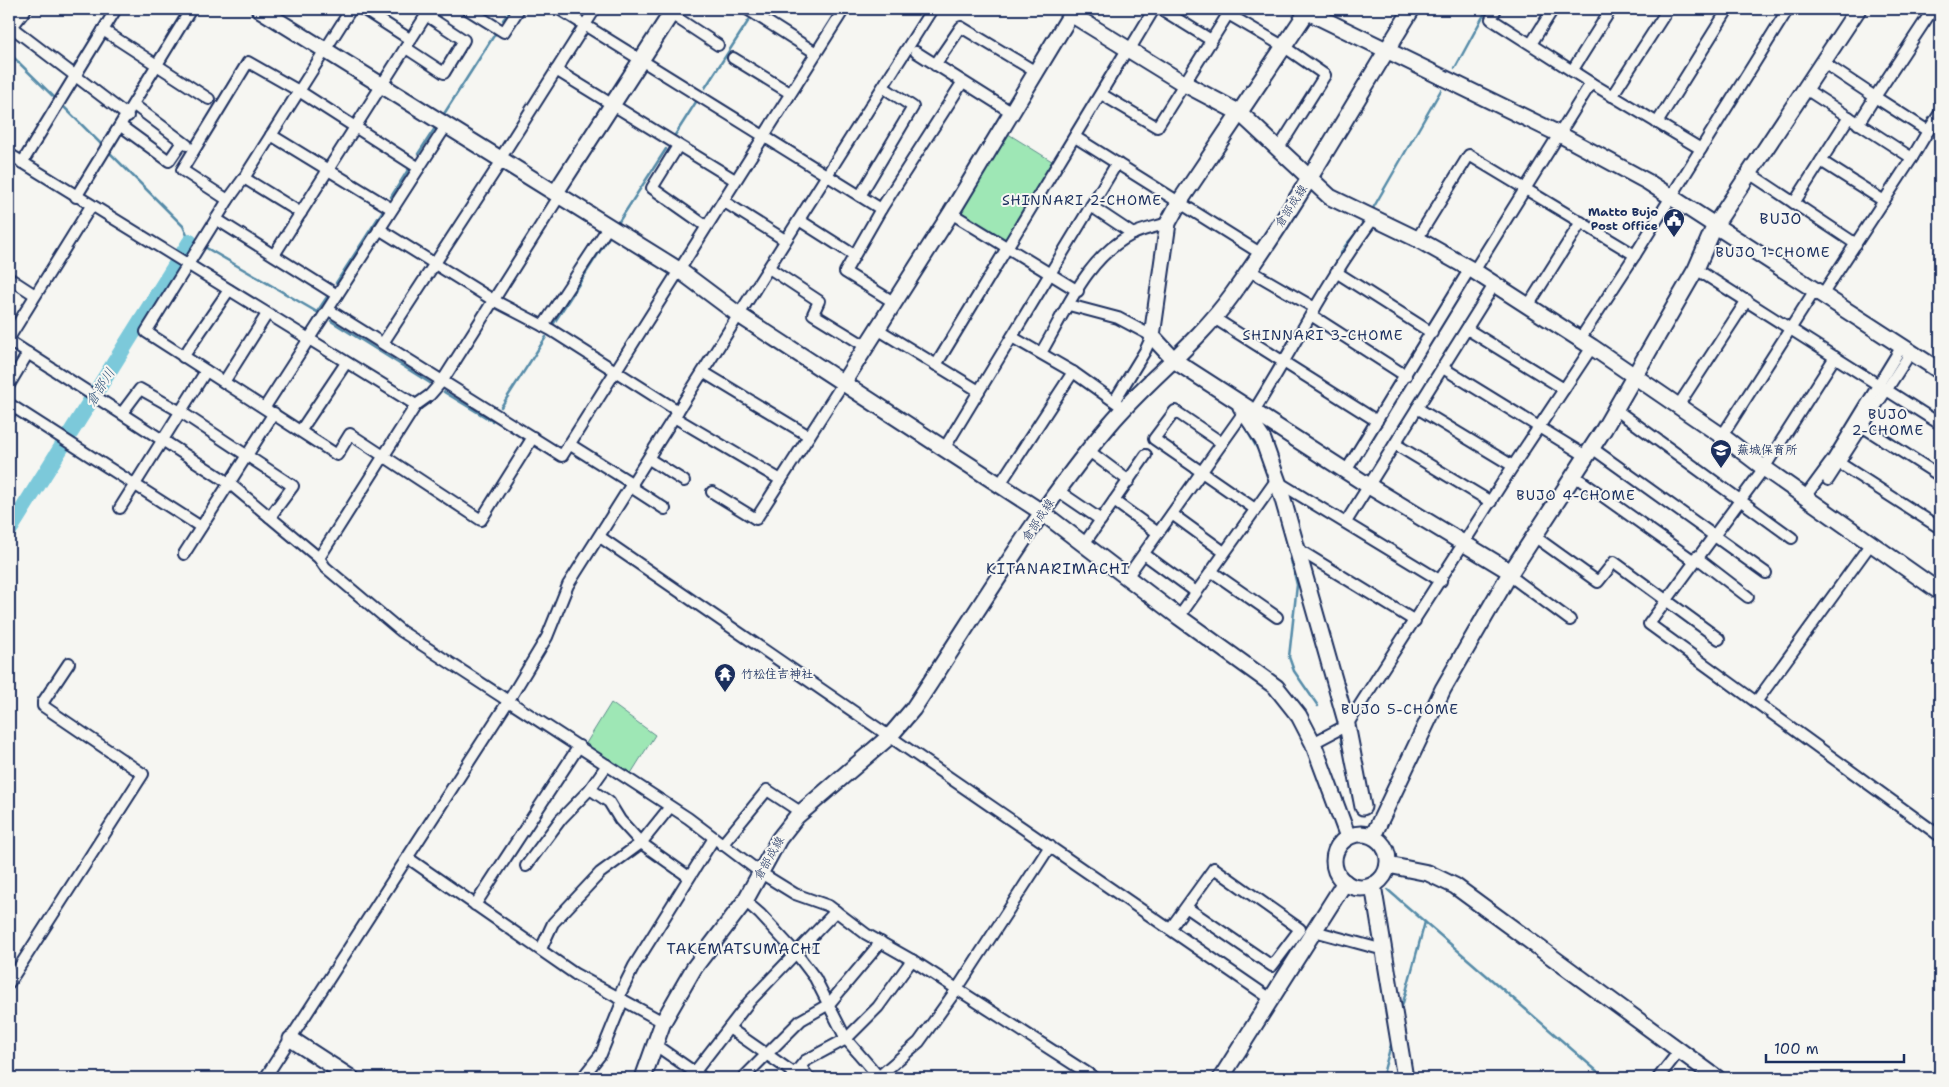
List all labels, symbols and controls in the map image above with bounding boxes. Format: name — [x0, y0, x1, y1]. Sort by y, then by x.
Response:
street label: 倉部成線 — [1271, 182, 1311, 230]
district label: SHINNARI 2-CHOME — [1002, 191, 1162, 209]
place label: Matto Bujo Post Office — [1588, 204, 1658, 234]
public building icon: Matto Bujo Post Office — [1662, 207, 1686, 238]
district label: BUJO — [1760, 209, 1802, 229]
district label: BUJO 1-CHOME — [1716, 243, 1831, 261]
district label: SHINNARI 3-CHOME — [1243, 326, 1403, 344]
water label: 倉部川 — [81, 364, 119, 410]
district label: BUJO 2-CHOME — [1852, 405, 1924, 439]
school or university icon: 蕪城保育所 — [1709, 438, 1733, 469]
place label: 蕪城保育所 — [1737, 442, 1798, 458]
district label: BUJO 4-CHOME — [1516, 486, 1636, 504]
street label: 倉部成線 — [1018, 496, 1058, 544]
district label: KITANARIMACHI — [986, 559, 1130, 579]
temple icon: 竹松住吉神社 — [713, 662, 737, 693]
place label: 竹松住吉神社 — [741, 666, 813, 682]
district label: BUJO 5-CHOME — [1341, 700, 1459, 718]
street label: 倉部成線 — [750, 833, 788, 883]
district label: TAKEMATSUMACHI — [667, 939, 821, 959]
scale bar — [1766, 1032, 1904, 1064]
text: 100 m — [1774, 1039, 1819, 1059]

